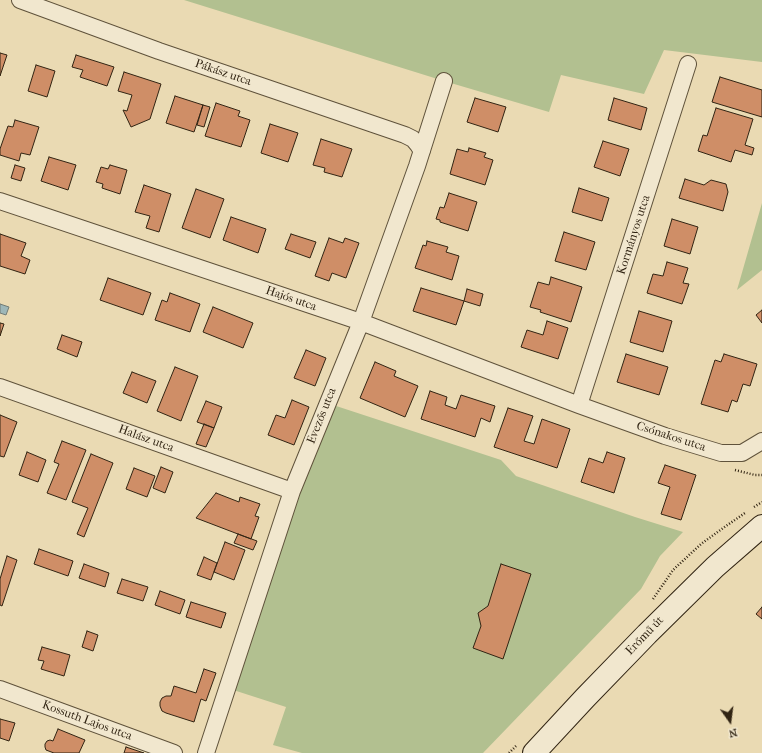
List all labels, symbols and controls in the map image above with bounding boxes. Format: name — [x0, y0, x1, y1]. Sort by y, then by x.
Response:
street label: Pákász utca — [193, 57, 253, 89]
street label: Kormányos utca — [614, 193, 654, 277]
street label: Hajós utca — [264, 284, 318, 314]
street label: Evezős utca — [304, 386, 340, 446]
street label: Csónakos utca — [635, 419, 707, 455]
street label: Halász utca — [116, 422, 176, 456]
street label: Erőmű út — [623, 614, 667, 658]
street label: Kossuth Lajos utca — [40, 698, 134, 744]
north arrow — [710, 701, 750, 741]
text: N — [727, 726, 739, 740]

